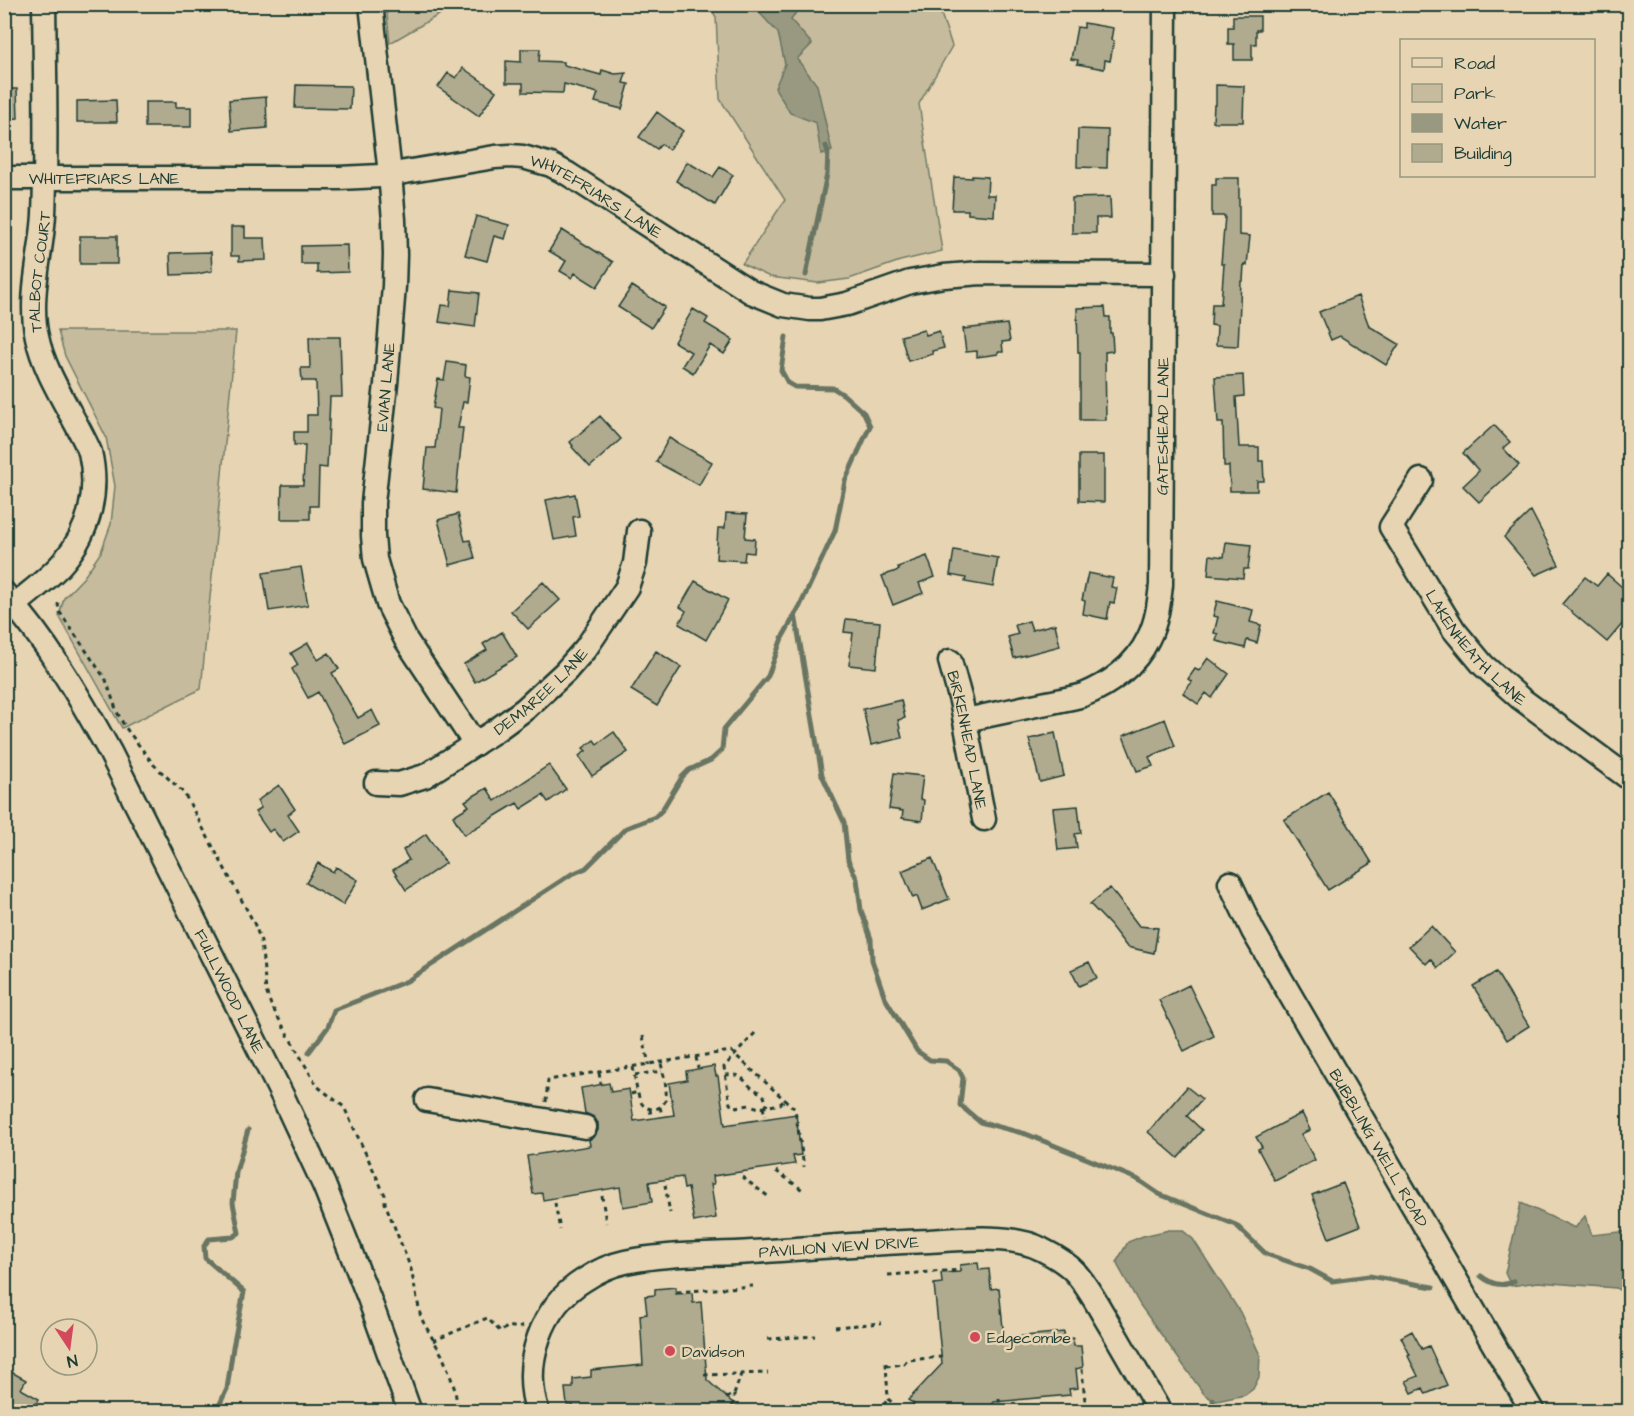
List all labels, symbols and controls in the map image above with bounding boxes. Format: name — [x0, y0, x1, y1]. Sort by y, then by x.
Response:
legend — [1400, 39, 1595, 177]
text: Road — [1454, 51, 1495, 76]
text: Park — [1454, 81, 1496, 106]
text: Water — [1454, 111, 1507, 136]
text: Building — [1454, 141, 1512, 167]
street label: WHITEFRIARS LANE — [527, 150, 667, 244]
street label: WHITEFRIARS LANE — [29, 168, 180, 190]
street label: TALBOT COURT — [24, 210, 56, 334]
street label: EVIAN LANE — [371, 341, 401, 433]
street label: GATESHEAD LANE — [1152, 357, 1175, 495]
street label: LAKENHEATH LANE — [1420, 586, 1531, 711]
street label: DEMAREE LANE — [489, 643, 594, 741]
street label: BIRKENHEAD LANE — [941, 668, 992, 812]
street label: FULLWOOD LANE — [189, 926, 270, 1058]
street label: BUBBLING WELL ROAD — [1324, 1065, 1433, 1232]
street label: PAVILION VIEW DRIVE — [758, 1231, 920, 1264]
north arrow — [39, 1317, 99, 1377]
place label: Edgecombe — [987, 1327, 1071, 1350]
marker: Edgecombe — [968, 1330, 982, 1344]
place label: Davidson — [682, 1341, 744, 1363]
marker: Davidson — [663, 1344, 677, 1358]
text: N — [65, 1349, 80, 1372]

